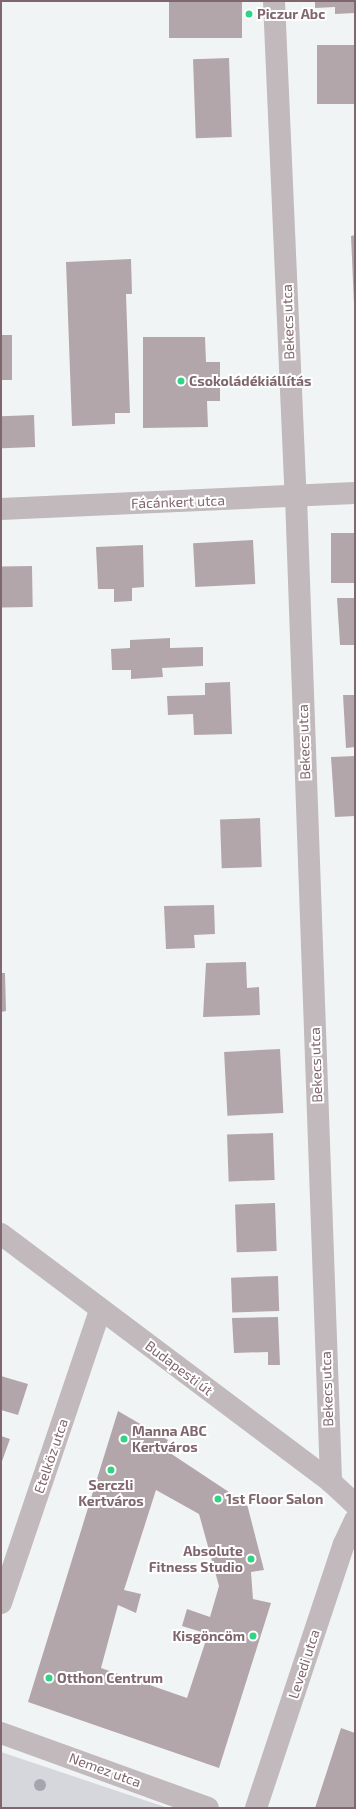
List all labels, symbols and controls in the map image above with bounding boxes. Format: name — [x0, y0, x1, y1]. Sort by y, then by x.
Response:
place label: Piczur Abc — [257, 6, 326, 22]
marker: Piczur Abc — [244, 9, 254, 19]
street label: Bekecs utca — [278, 284, 298, 360]
place label: Csokoládékiállítás — [189, 373, 311, 389]
marker: Csokoládékiállítás — [176, 376, 186, 386]
street label: Fácánkert utca — [131, 492, 225, 512]
street label: Bekecs utca — [294, 704, 314, 780]
street label: Bekecs utca — [306, 1027, 326, 1103]
street label: Budapesti út — [142, 1337, 216, 1399]
street label: Bekecs utca — [317, 1351, 337, 1427]
street label: Etelköz utca — [30, 1416, 72, 1496]
place label: Manna ABC Kertváros — [132, 1423, 207, 1456]
marker: Manna ABC Kertváros — [119, 1434, 129, 1444]
marker: Serczli Kertváros — [106, 1465, 116, 1475]
place label: Serczli Kertváros — [78, 1477, 144, 1510]
place label: 1st Floor Salon — [226, 1491, 324, 1507]
marker: 1st Floor Salon — [213, 1494, 223, 1504]
place label: Absolute Fitness Studio — [149, 1543, 243, 1576]
marker: Absolute Fitness Studio — [246, 1554, 256, 1564]
street label: Levedi utca — [285, 1627, 323, 1701]
place label: Kisgöncöm — [172, 1628, 245, 1644]
marker: Kisgöncöm — [248, 1631, 258, 1641]
place label: Otthon Centrum — [57, 1670, 163, 1686]
marker: Otthon Centrum — [44, 1673, 54, 1683]
street label: Nemez utca — [67, 1749, 143, 1791]

